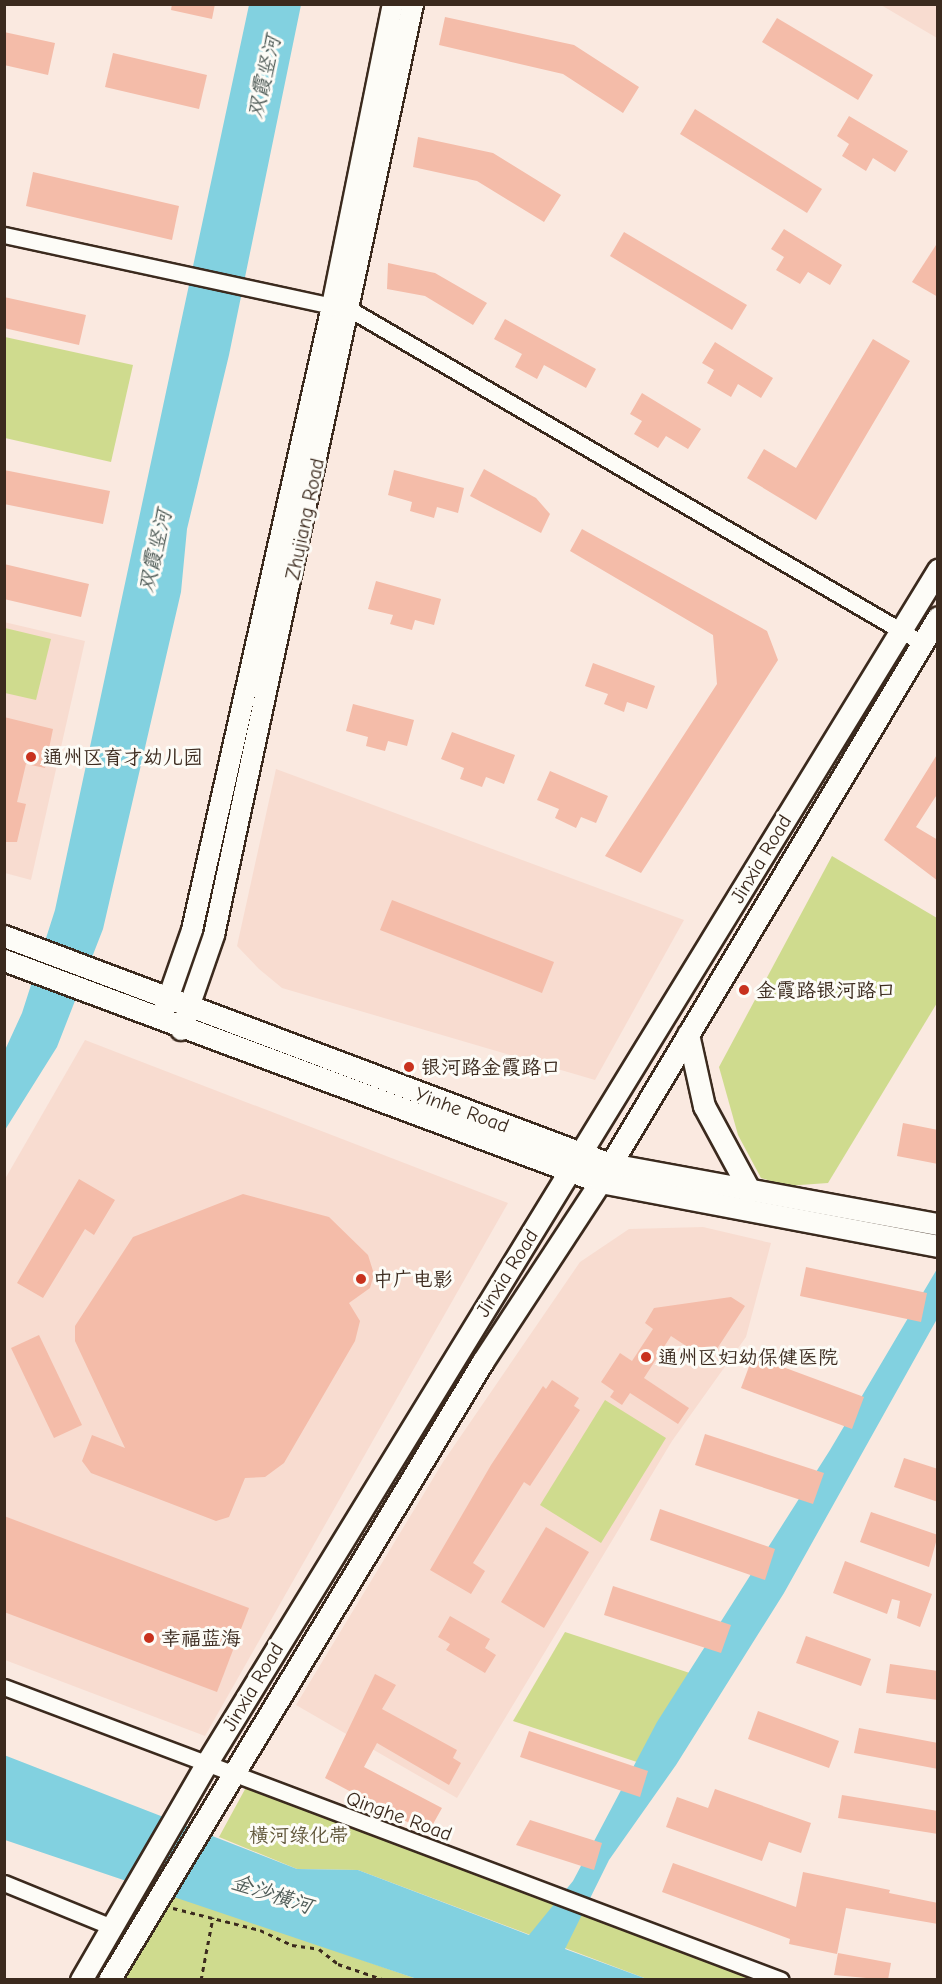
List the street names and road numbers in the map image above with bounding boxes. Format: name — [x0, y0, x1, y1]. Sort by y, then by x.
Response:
street label: Zhujiang Road — [280, 456, 330, 582]
street label: Jinxia Road — [725, 810, 797, 908]
street label: Yinhe Road — [412, 1082, 512, 1138]
street label: Jinxia Road — [471, 1225, 543, 1321]
street label: Jinxia Road — [217, 1638, 289, 1736]
street label: Qinghe Road — [343, 1786, 455, 1846]

